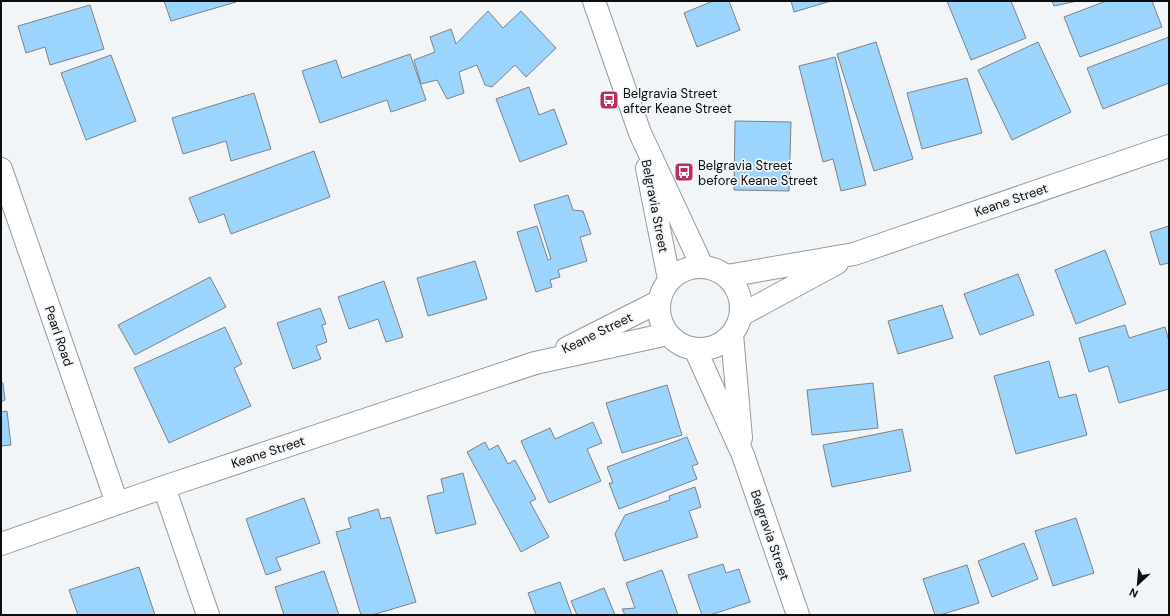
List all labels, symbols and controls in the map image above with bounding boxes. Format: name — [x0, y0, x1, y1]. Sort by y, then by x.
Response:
place label: Belgravia Street after Keane Street — [623, 85, 732, 117]
bus stop icon: Belgravia Street after Keane Street — [598, 89, 620, 111]
place label: Belgravia Street before Keane Street — [698, 157, 818, 189]
street label: Belgravia Street — [638, 158, 672, 254]
bus stop icon: Belgravia Street before Keane Street — [673, 161, 695, 183]
street label: Keane Street — [972, 179, 1050, 221]
street label: Pearl Road — [41, 303, 77, 369]
street label: Keane Street — [559, 309, 635, 357]
street label: Keane Street — [229, 432, 307, 472]
street label: Belgravia Street — [747, 488, 793, 582]
north arrow — [1118, 564, 1158, 604]
text: N — [1127, 585, 1140, 601]

